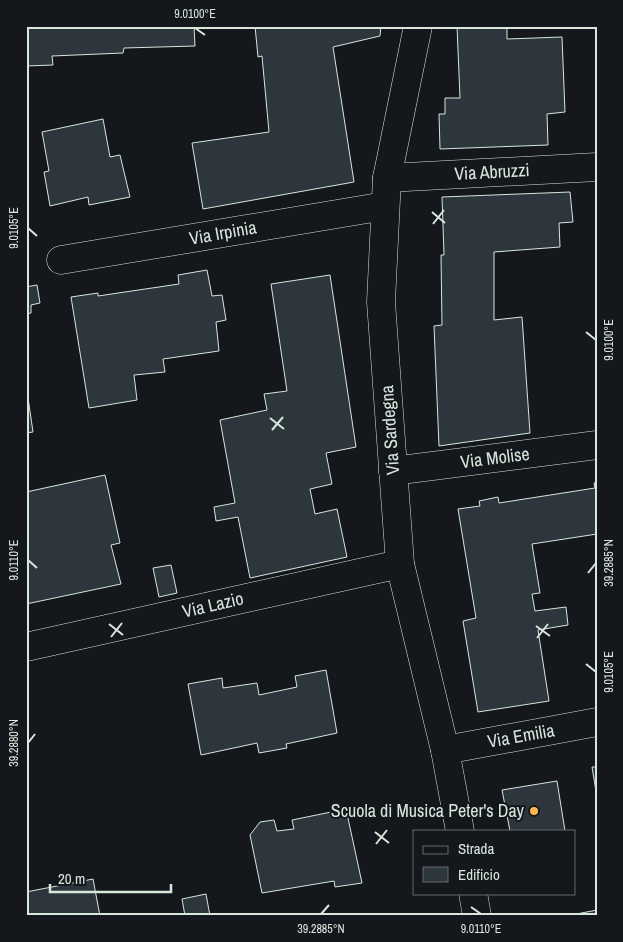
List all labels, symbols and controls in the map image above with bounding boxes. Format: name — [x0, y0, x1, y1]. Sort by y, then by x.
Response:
text: 9.0100°E — [174, 6, 216, 22]
street label: Via Abruzzi — [454, 157, 530, 186]
text: 9.0105°E — [6, 207, 22, 249]
street label: Via Irpinia — [187, 214, 259, 251]
text: 9.0100°E — [601, 319, 617, 361]
street label: Via Sardegna — [374, 384, 405, 476]
street label: Via Molise — [459, 441, 531, 474]
text: 39.2885°N — [601, 539, 617, 587]
text: 9.0110°E — [6, 540, 22, 580]
street label: Via Lazio — [180, 585, 246, 624]
text: 9.0105°E — [601, 651, 617, 693]
street label: Via Emilia — [485, 717, 556, 754]
text: 39.2880°N — [6, 719, 22, 767]
place label: Scuola di Musica Peter's Day — [331, 798, 525, 823]
marker: Scuola di Musica Peter's Day — [528, 805, 540, 817]
legend — [413, 830, 576, 894]
text: Strada — [458, 838, 494, 859]
scale bar — [50, 862, 171, 894]
text: Edificio — [458, 864, 500, 885]
text: 20 m — [58, 868, 85, 889]
text: 39.2885°N — [297, 921, 345, 937]
text: 9.0110°E — [461, 921, 501, 937]

